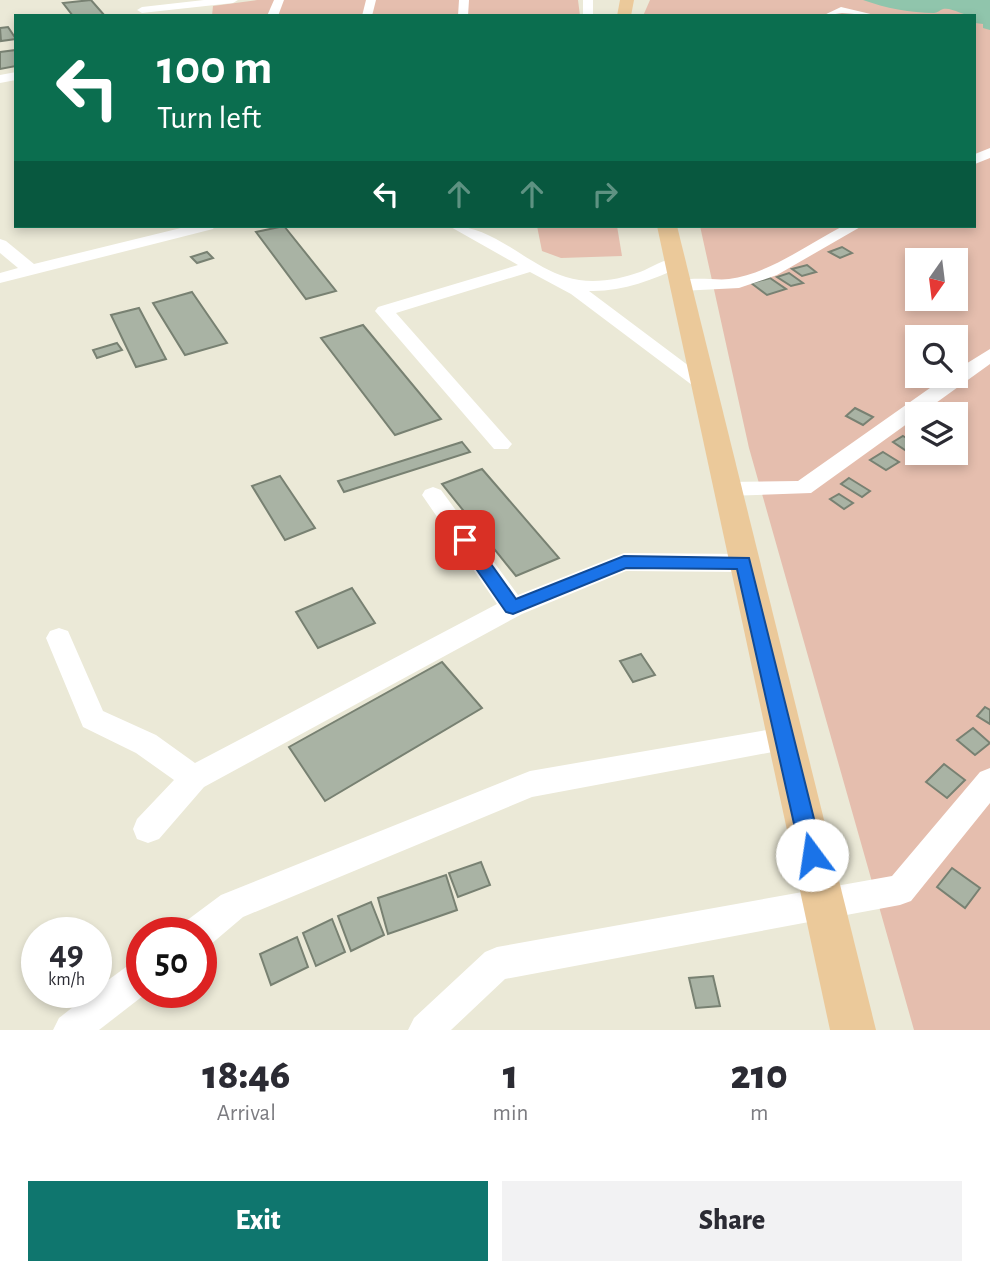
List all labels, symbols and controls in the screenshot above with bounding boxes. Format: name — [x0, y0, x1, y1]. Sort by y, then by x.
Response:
icon: left — [42, 42, 133, 133]
text: 100 m — [157, 44, 273, 93]
text: Turn left — [157, 102, 261, 134]
icon: left — [367, 175, 405, 213]
icon: ahead — [440, 175, 478, 213]
icon: ahead — [513, 175, 551, 213]
icon: right — [586, 175, 624, 213]
north arrow — [905, 248, 968, 312]
map controls — [905, 248, 968, 465]
button: search — [905, 325, 968, 388]
button: layers — [905, 402, 968, 465]
pin — [435, 510, 495, 570]
icon: arrive — [446, 521, 484, 559]
position arrow — [775, 818, 849, 892]
speed limit sign: 50 — [126, 917, 217, 1008]
text: 49 — [49, 936, 84, 971]
text: km/h — [48, 971, 85, 989]
text: 18:46 — [202, 1054, 290, 1096]
text: 1 — [503, 1054, 518, 1096]
text: 210 — [731, 1054, 788, 1096]
text: Arrival — [217, 1102, 276, 1125]
text: min — [493, 1102, 528, 1125]
text: m — [750, 1102, 768, 1125]
button: Exit — [28, 1181, 488, 1261]
button: Share — [502, 1181, 962, 1261]

